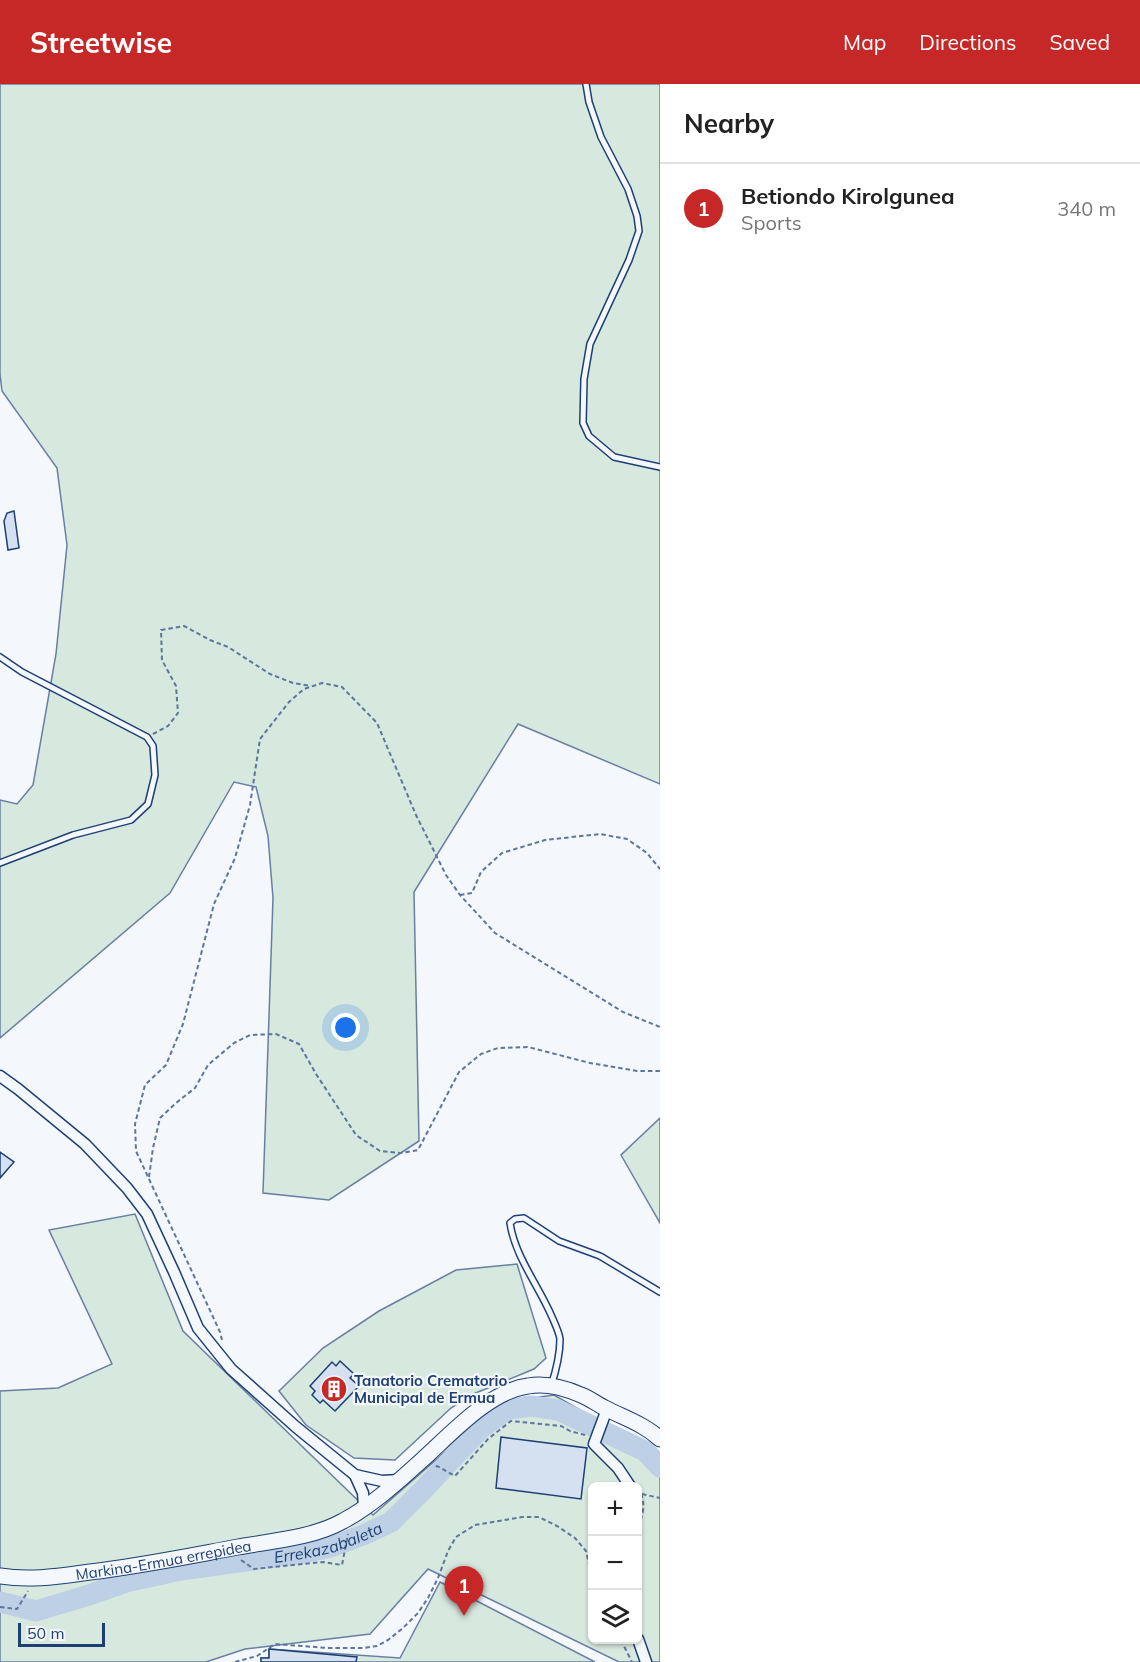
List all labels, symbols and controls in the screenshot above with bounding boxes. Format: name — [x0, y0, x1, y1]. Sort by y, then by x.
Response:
text: Streetwise — [30, 25, 172, 60]
text: Map — [843, 29, 886, 55]
text: Directions — [919, 29, 1016, 55]
text: Saved — [1049, 29, 1110, 55]
text: Nearby — [684, 107, 774, 140]
text: Betiondo Kirolgunea — [741, 182, 955, 210]
text: 1 — [698, 196, 710, 221]
text: 340 m — [1057, 196, 1116, 221]
text: Sports — [741, 210, 802, 235]
your location — [331, 1013, 360, 1042]
place label: Tanatorio Crematorio Municipal de Ermua — [354, 1371, 507, 1407]
building icon: Tanatorio Crematorio Municipal de Ermua — [319, 1374, 349, 1404]
map controls — [588, 1482, 642, 1644]
button: + — [588, 1482, 642, 1536]
water label: Errekazabaleta — [273, 1517, 386, 1567]
street label: Markina-Ermua errepidea — [74, 1535, 252, 1583]
button: − — [588, 1536, 642, 1590]
pin: 1 — [444, 1566, 484, 1616]
button: layers — [588, 1590, 642, 1644]
scale bar — [18, 1620, 105, 1648]
text: 50 m — [27, 1623, 64, 1643]

